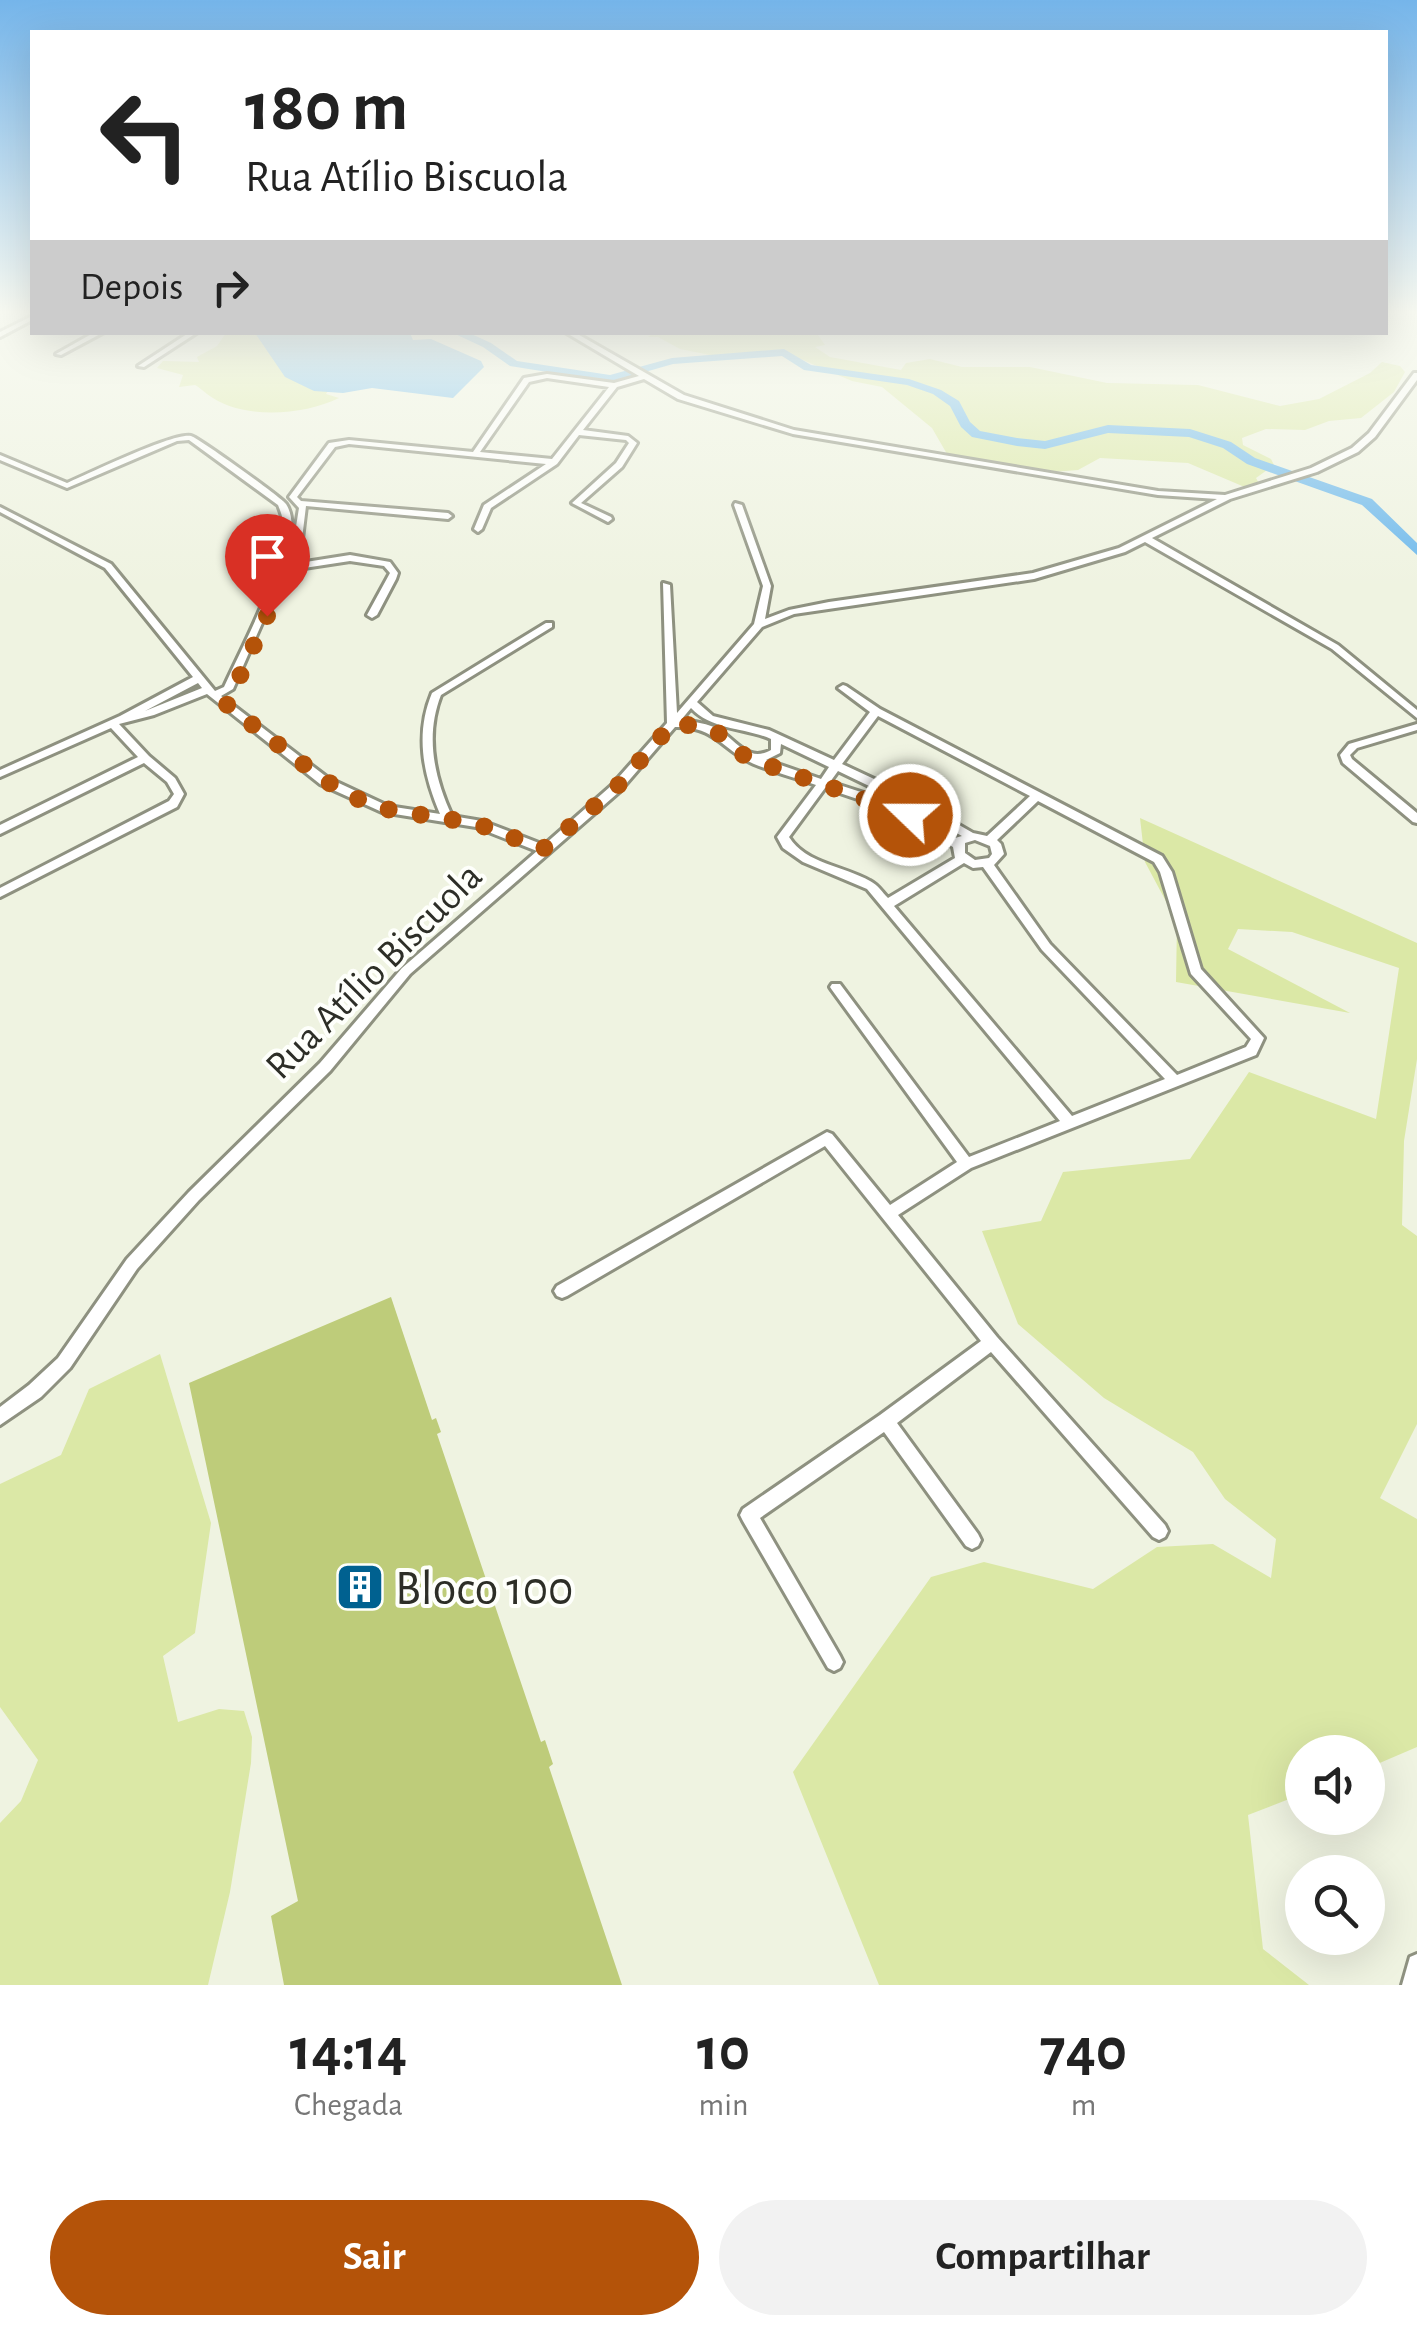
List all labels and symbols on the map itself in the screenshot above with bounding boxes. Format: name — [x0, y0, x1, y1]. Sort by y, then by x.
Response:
pin — [225, 514, 310, 617]
position arrow — [858, 763, 962, 867]
street label: Rua Atílio Biscuola — [259, 856, 490, 1087]
building icon: Bloco 100 — [334, 1561, 386, 1613]
place label: Bloco 100 — [395, 1566, 573, 1614]

